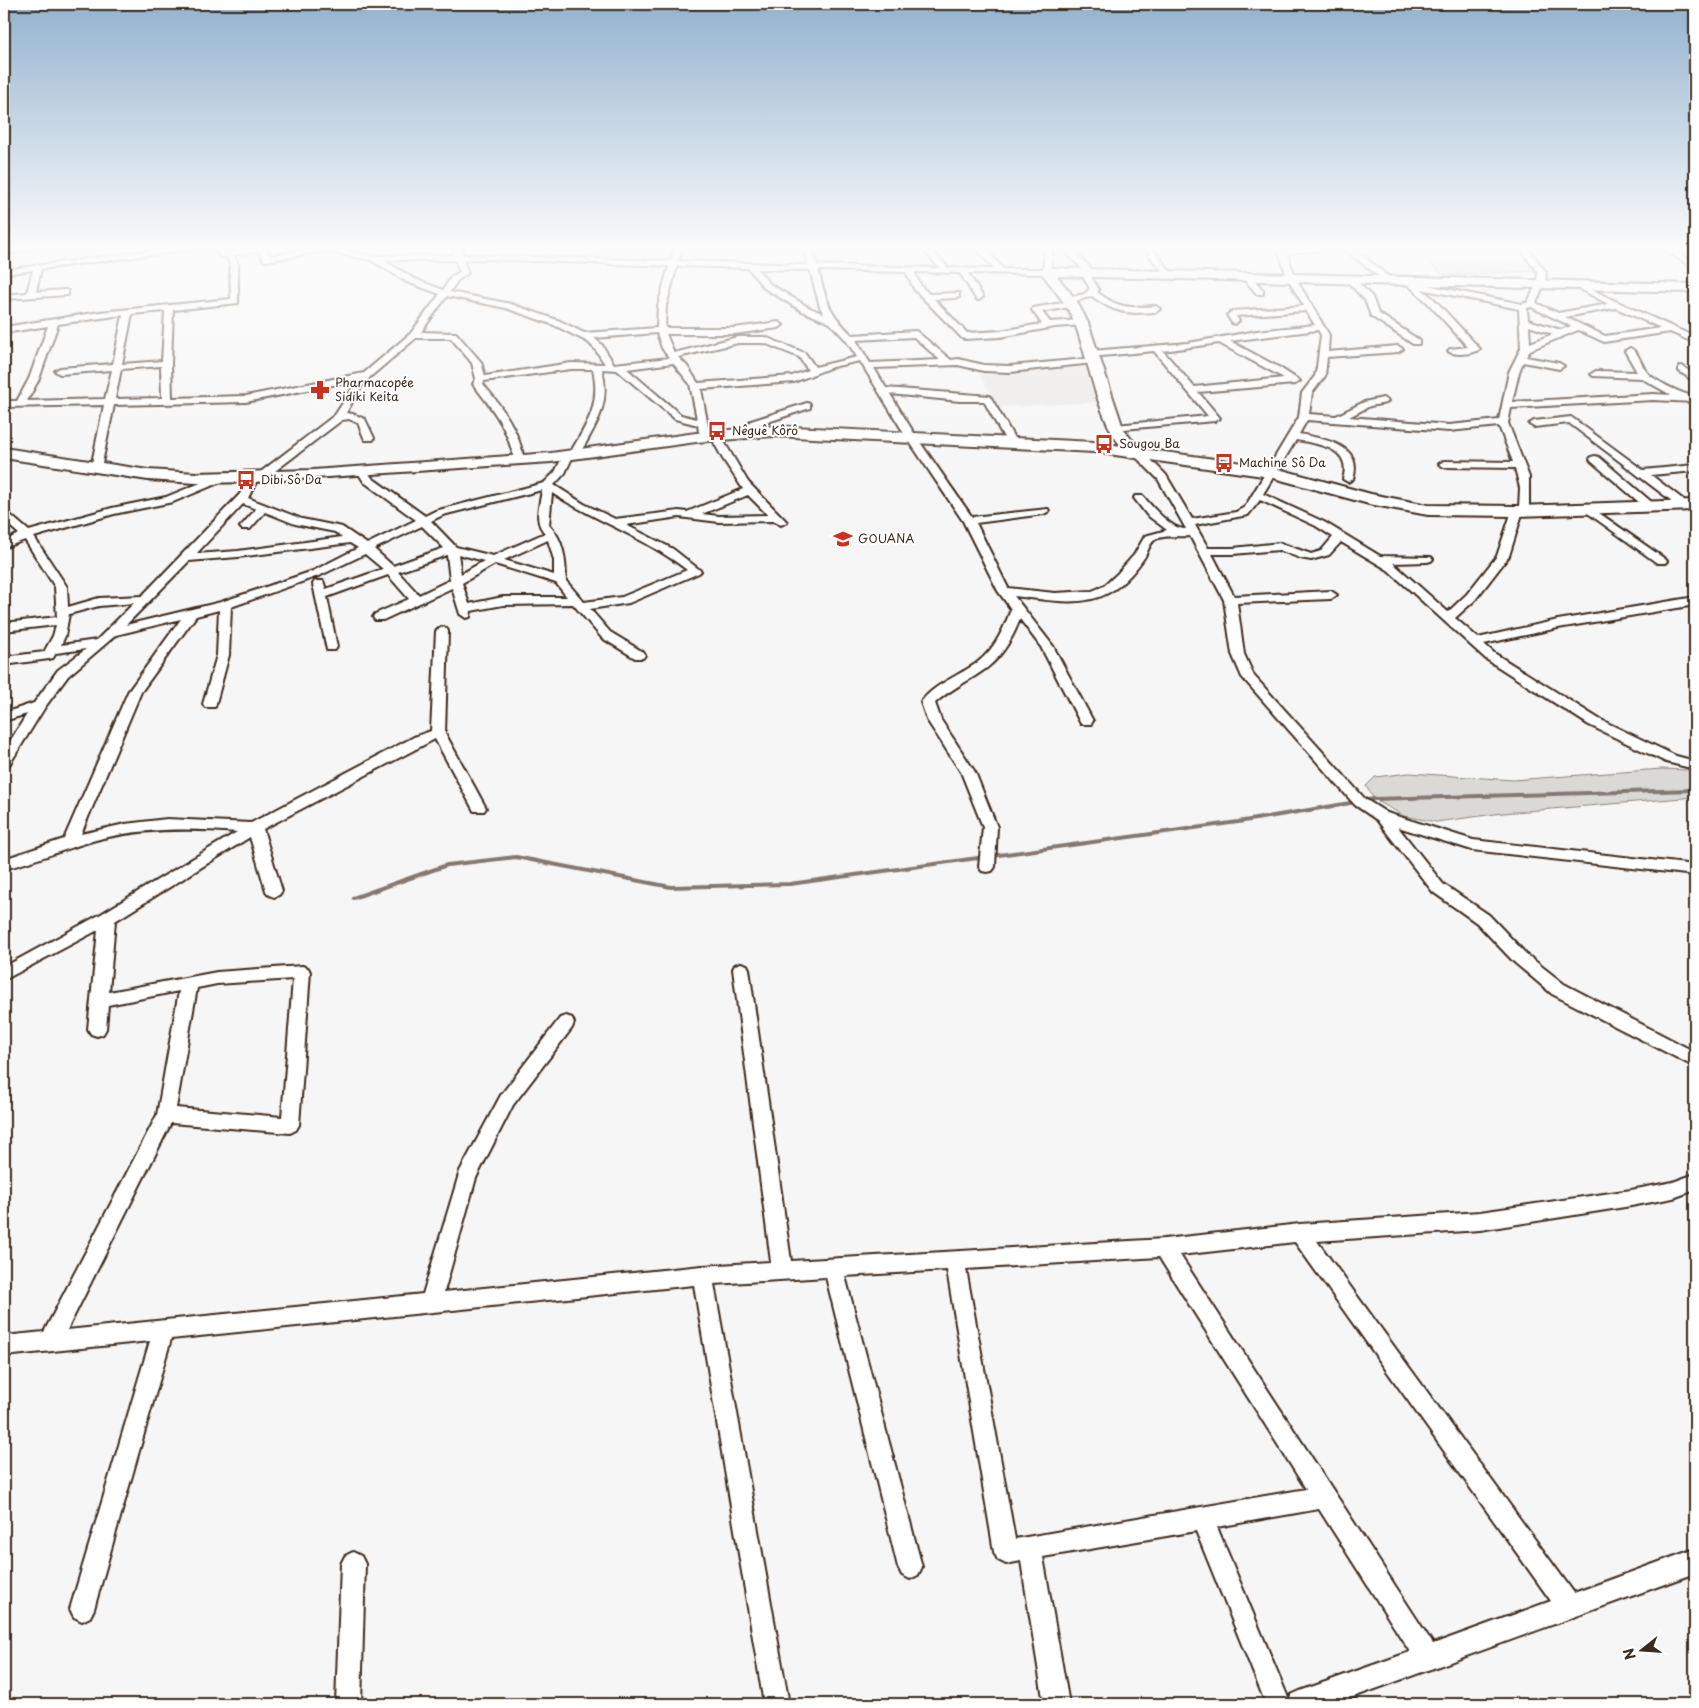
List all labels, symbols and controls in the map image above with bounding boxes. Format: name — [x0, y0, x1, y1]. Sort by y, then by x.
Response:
place label: Pharmacopée Sidiki Keita — [335, 373, 414, 405]
pharmacy icon: Pharmacopée Sidiki Keita — [309, 379, 331, 401]
bus stop icon: Nêguê Kôrô — [706, 420, 728, 442]
place label: Nêguê Kôrô — [732, 421, 798, 439]
bus stop icon: Sougou Ba — [1093, 433, 1115, 455]
place label: Sougou Ba — [1119, 434, 1180, 452]
bus stop icon: Machine Sô Da — [1213, 452, 1235, 474]
place label: Machine Sô Da — [1239, 453, 1326, 471]
bus stop icon: Dibi Sô Da — [235, 469, 257, 491]
place label: Dibi Sô Da — [261, 470, 322, 488]
school or university icon: GOUANA — [832, 528, 854, 550]
place label: GOUANA — [858, 529, 914, 547]
north arrow — [1616, 1626, 1666, 1676]
text: N — [1617, 1646, 1641, 1662]

